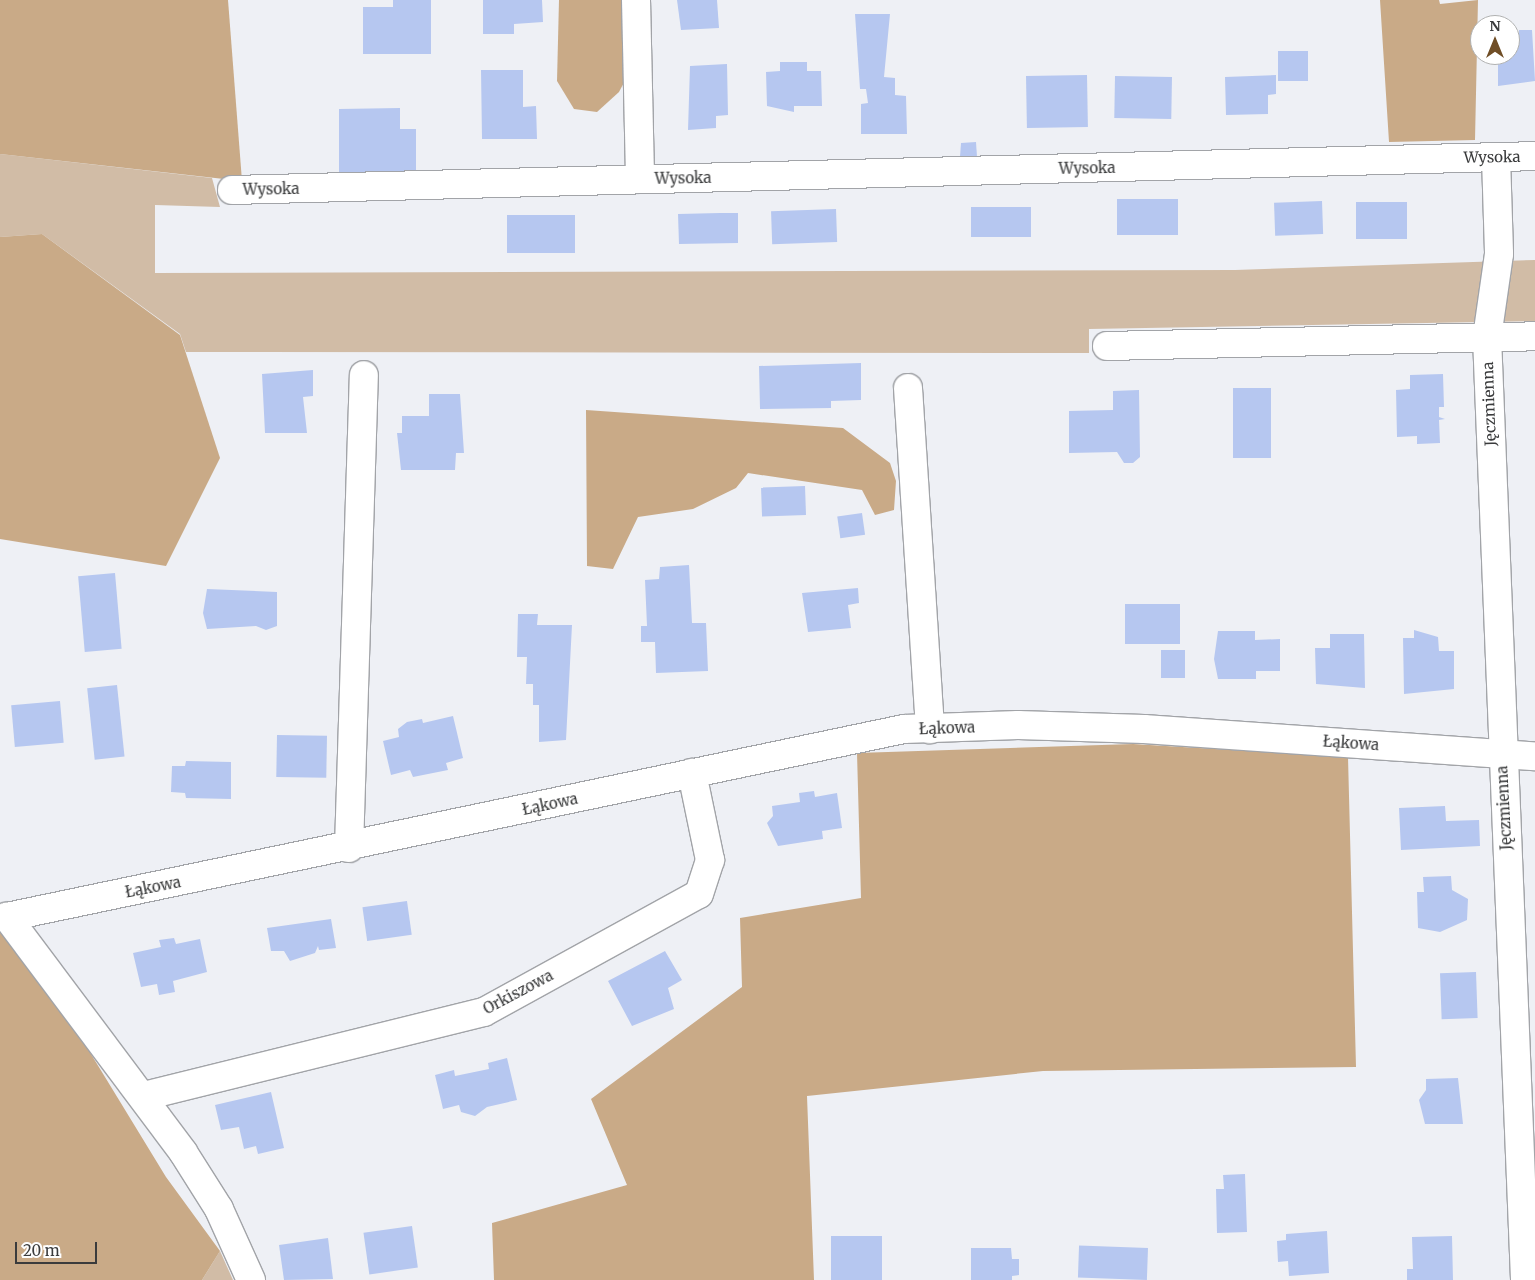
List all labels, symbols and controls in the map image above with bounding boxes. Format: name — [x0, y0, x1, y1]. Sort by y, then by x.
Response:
north arrow — [1470, 15, 1520, 65]
text: N — [1489, 17, 1501, 35]
street label: Wysoka — [1463, 148, 1521, 166]
street label: Wysoka — [1058, 159, 1116, 177]
street label: Wysoka — [654, 169, 712, 187]
street label: Wysoka — [242, 180, 300, 198]
street label: Jęczmienna — [1479, 361, 1499, 447]
street label: Łąkowa — [919, 718, 975, 738]
street label: Łąkowa — [1322, 732, 1380, 754]
street label: Jęczmienna — [1493, 765, 1515, 851]
street label: Łąkowa — [521, 789, 579, 819]
street label: Łąkowa — [124, 873, 182, 901]
street label: Orkiszowa — [480, 966, 556, 1018]
scale bar — [18, 1232, 100, 1264]
text: 20 m — [23, 1241, 60, 1260]

